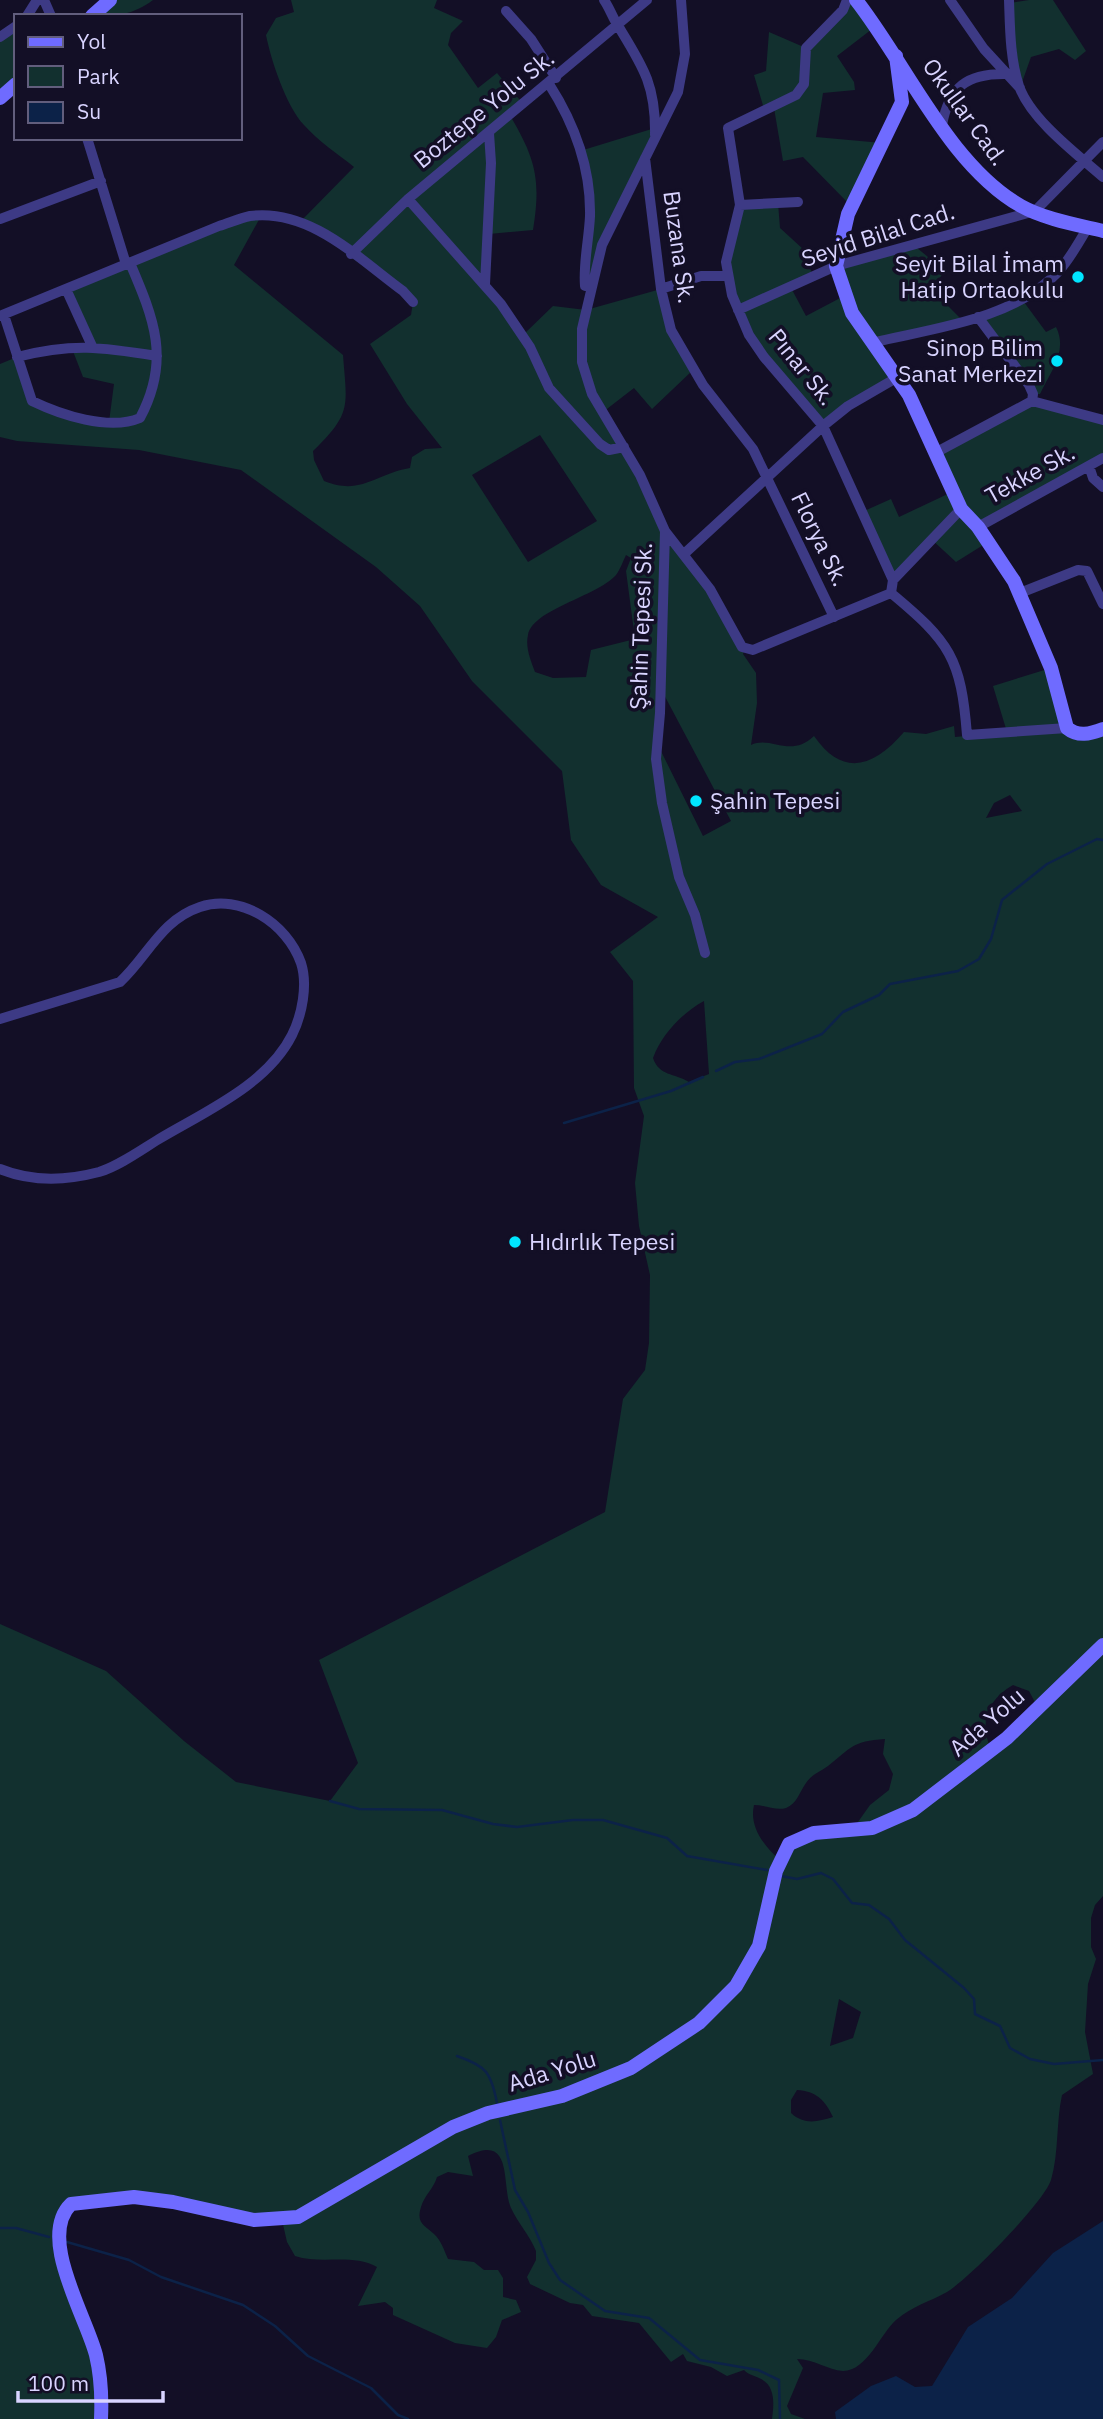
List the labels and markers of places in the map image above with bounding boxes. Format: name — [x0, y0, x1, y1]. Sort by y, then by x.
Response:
place label: Seyit Bilal İmam Hatip Ortaokulu — [895, 248, 1064, 304]
marker: Seyit Bilal İmam Hatip Ortaokulu — [1070, 269, 1086, 285]
place label: Sinop Bilim Sanat Merkezi — [898, 332, 1043, 388]
marker: Sinop Bilim Sanat Merkezi — [1049, 353, 1065, 369]
place label: Şahin Tepesi — [710, 785, 840, 815]
marker: Şahin Tepesi — [688, 793, 704, 809]
place label: Hıdırlık Tepesi — [529, 1226, 675, 1256]
marker: Hıdırlık Tepesi — [507, 1234, 523, 1250]

